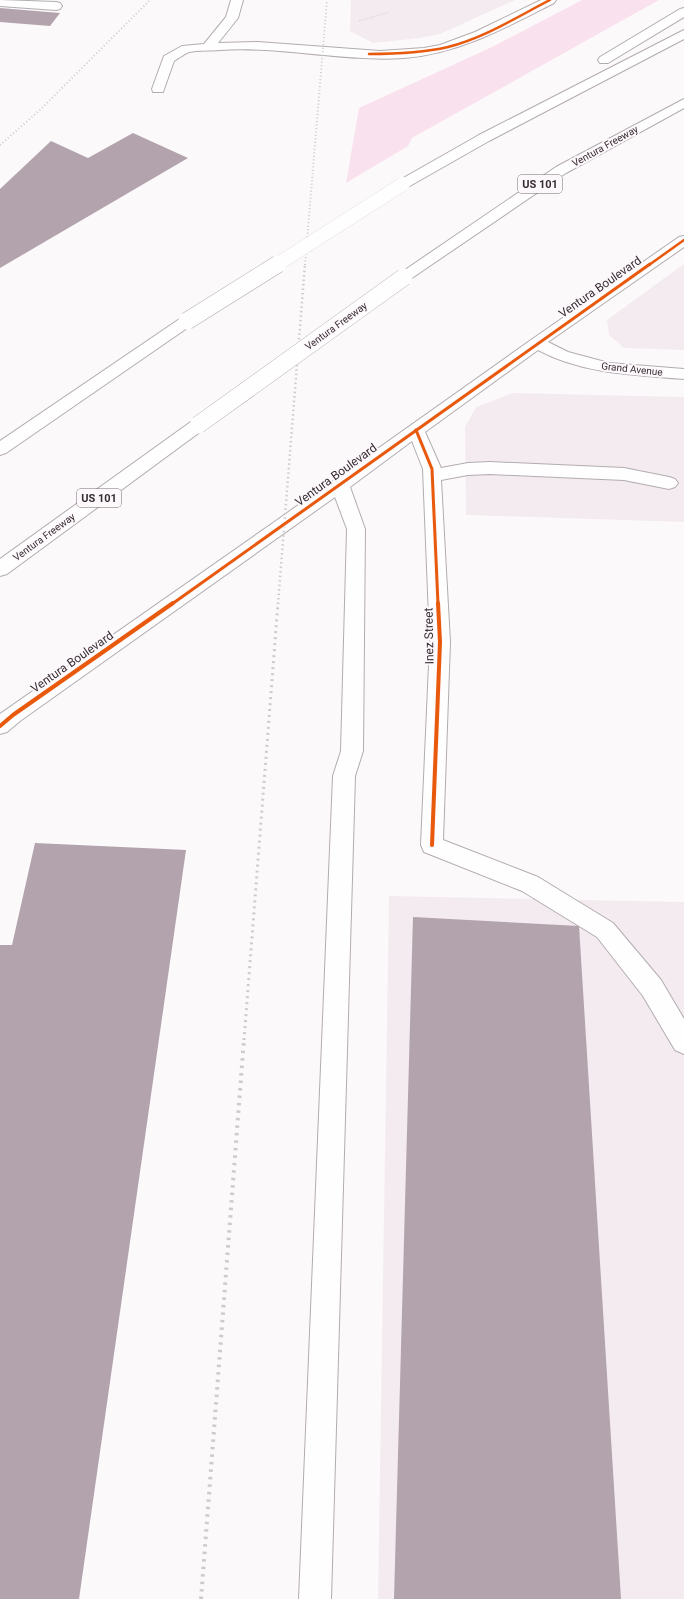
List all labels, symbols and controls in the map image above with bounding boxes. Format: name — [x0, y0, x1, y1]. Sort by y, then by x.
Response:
street label: Ventura Freeway — [570, 123, 640, 169]
road number: US 101 — [518, 175, 562, 193]
street label: Ventura Boulevard — [556, 253, 644, 321]
street label: Ventura Freeway — [303, 300, 369, 352]
street label: Grand Avenue — [601, 360, 663, 378]
street label: Ventura Boulevard — [292, 441, 380, 509]
road number: US 101 — [77, 489, 121, 507]
street label: Ventura Freeway — [11, 511, 77, 563]
street label: Inez Street — [422, 607, 436, 665]
street label: Ventura Boulevard — [28, 628, 116, 696]

